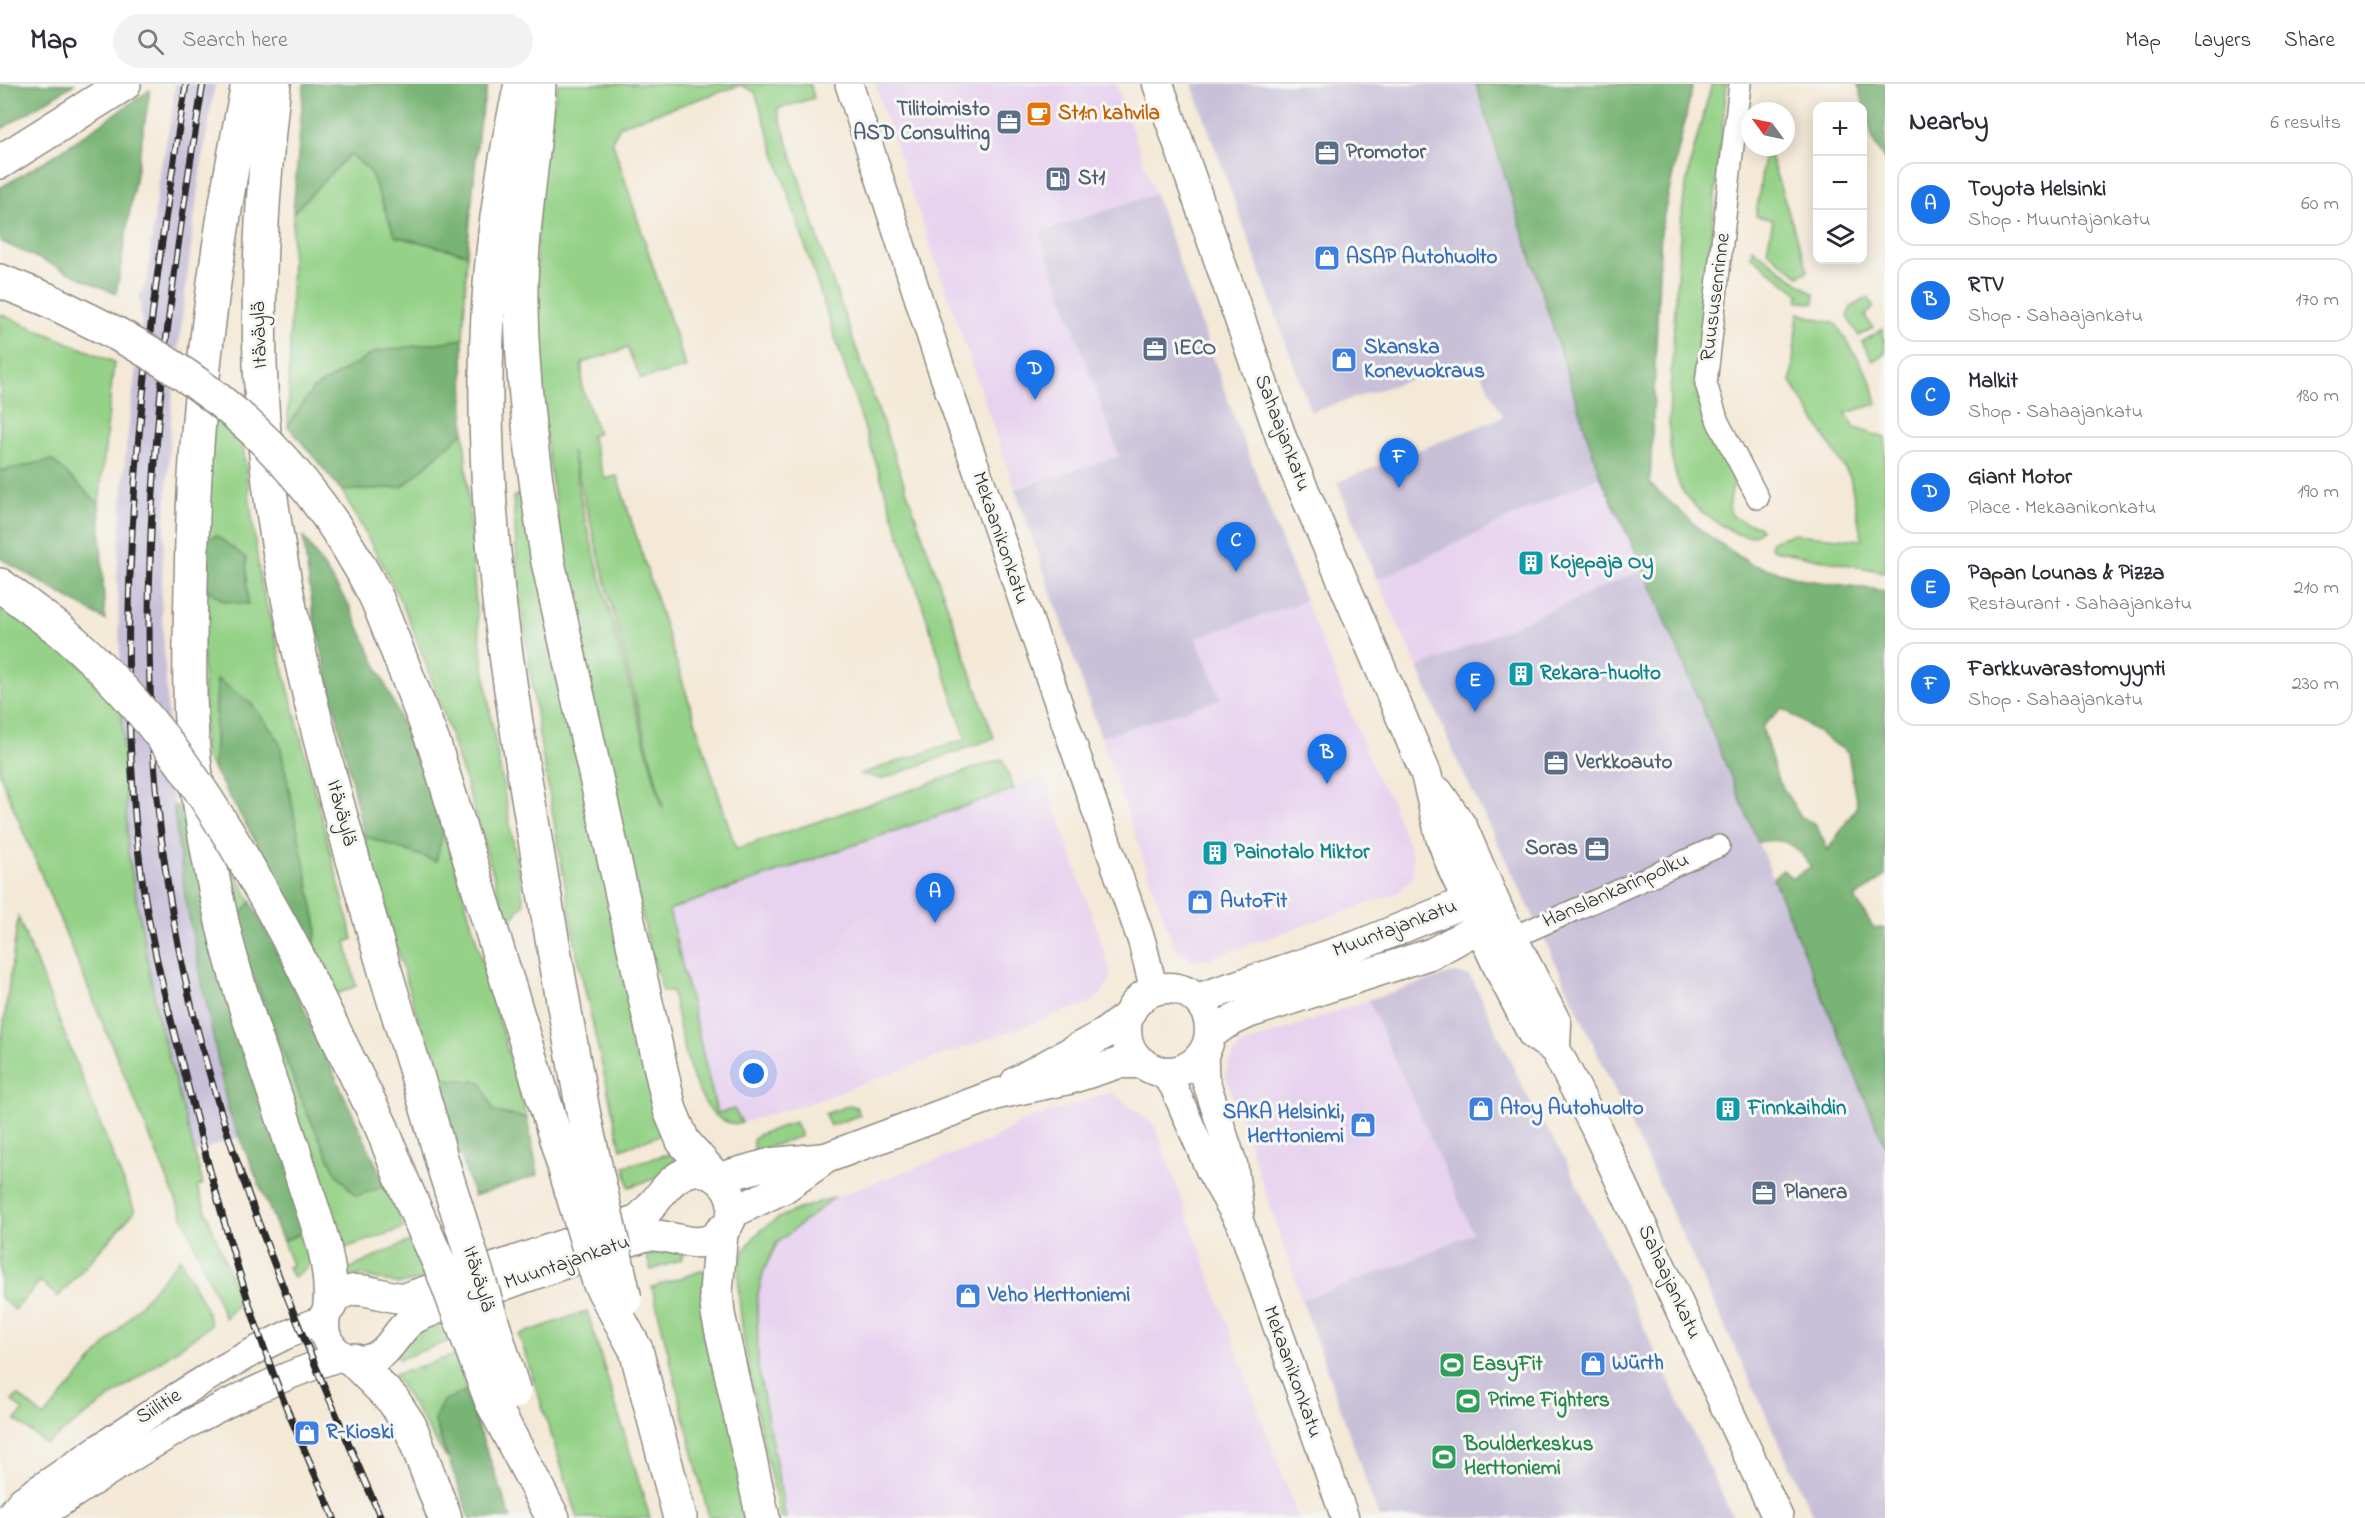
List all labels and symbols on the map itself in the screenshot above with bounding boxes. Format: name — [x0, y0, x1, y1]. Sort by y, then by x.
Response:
place label: Tilitoimisto ASD Consulting — [853, 95, 990, 151]
cafe icon: St1:n kahvila — [1024, 99, 1054, 129]
place label: St1:n kahvila — [1058, 99, 1160, 129]
north arrow — [1741, 102, 1795, 156]
office icon: Tilitoimisto ASD Consulting — [994, 107, 1024, 137]
office icon: Promotor — [1312, 138, 1342, 168]
place label: Promotor — [1346, 138, 1427, 168]
fuel station icon: St1 — [1043, 164, 1073, 194]
place label: St1 — [1078, 164, 1106, 194]
street label: Ruususenrinne — [1693, 231, 1739, 363]
shop icon: ASAP Autohuolto — [1312, 243, 1342, 273]
place label: ASAP Autohuolto — [1346, 243, 1498, 273]
street label: Itäväylä — [244, 300, 278, 369]
place label: Skanska Konevuokraus — [1364, 333, 1485, 387]
office icon: IECO — [1140, 334, 1170, 364]
place label: IECO — [1174, 334, 1217, 364]
shop icon: Skanska Konevuokraus — [1329, 345, 1359, 375]
pin: D — [1016, 350, 1054, 400]
street label: Sahaajankatu — [1246, 370, 1318, 496]
pin: F — [1380, 438, 1418, 488]
street label: Mekaanikonkatu — [963, 468, 1037, 608]
pin: C — [1216, 522, 1256, 572]
building icon: Kojepaja Oy — [1516, 548, 1546, 578]
place label: Kojepaja Oy — [1550, 548, 1654, 580]
building icon: Rekara-huolto — [1506, 659, 1536, 689]
place label: Rekara-huolto — [1540, 659, 1661, 689]
pin: E — [1456, 662, 1494, 712]
pin: B — [1308, 734, 1346, 784]
office icon: Verkkoauto — [1541, 748, 1571, 778]
place label: Verkkoauto — [1575, 748, 1672, 778]
street label: Itäväylä — [316, 777, 364, 850]
place label: Soras — [1525, 834, 1578, 864]
office icon: Soras — [1582, 834, 1612, 864]
building icon: Painotalo Miktor — [1200, 838, 1230, 868]
place label: Painotalo Miktor — [1234, 838, 1370, 868]
street label: Hanslankarinpolku — [1538, 845, 1694, 937]
pin: A — [916, 874, 954, 923]
shop icon: AutoFit — [1185, 887, 1215, 917]
place label: AutoFit — [1220, 887, 1288, 917]
street label: Muuntajankatu — [1329, 892, 1461, 966]
your location — [739, 1059, 768, 1088]
shop icon: Atoy Autohuolto — [1466, 1094, 1496, 1124]
place label: Atoy Autohuolto — [1500, 1094, 1644, 1126]
building icon: Finnkaihdin — [1713, 1094, 1743, 1124]
place label: Finnkaihdin — [1747, 1094, 1846, 1124]
place label: SAKA Helsinki, Herttoniemi — [1223, 1098, 1344, 1152]
shop icon: SAKA Helsinki, Herttoniemi — [1348, 1110, 1378, 1140]
office icon: Planera — [1749, 1178, 1779, 1208]
place label: Planera — [1784, 1178, 1847, 1208]
street label: Sahaajankatu — [1629, 1220, 1709, 1344]
street label: Muuntajankatu — [500, 1228, 634, 1298]
street label: Itäväylä — [452, 1242, 502, 1316]
shop icon: Veho Herttoniemi — [953, 1281, 983, 1311]
place label: Veho Herttoniemi — [987, 1281, 1130, 1311]
street label: Mekaanikonkatu — [1254, 1302, 1330, 1442]
shop icon: Würth — [1578, 1349, 1608, 1379]
place label: Würth — [1612, 1349, 1664, 1379]
sports icon: EasyFit — [1437, 1350, 1467, 1380]
place label: EasyFit — [1472, 1350, 1544, 1382]
street label: Siilitie — [130, 1381, 188, 1433]
sports icon: Prime Fighters — [1453, 1386, 1483, 1416]
place label: Prime Fighters — [1488, 1386, 1610, 1418]
shop icon: R-Kioski — [292, 1418, 322, 1448]
place label: R-Kioski — [326, 1418, 394, 1448]
place label: Boulderkeskus Herttoniemi — [1463, 1430, 1594, 1484]
sports icon: Boulderkeskus Herttoniemi — [1429, 1442, 1459, 1472]

